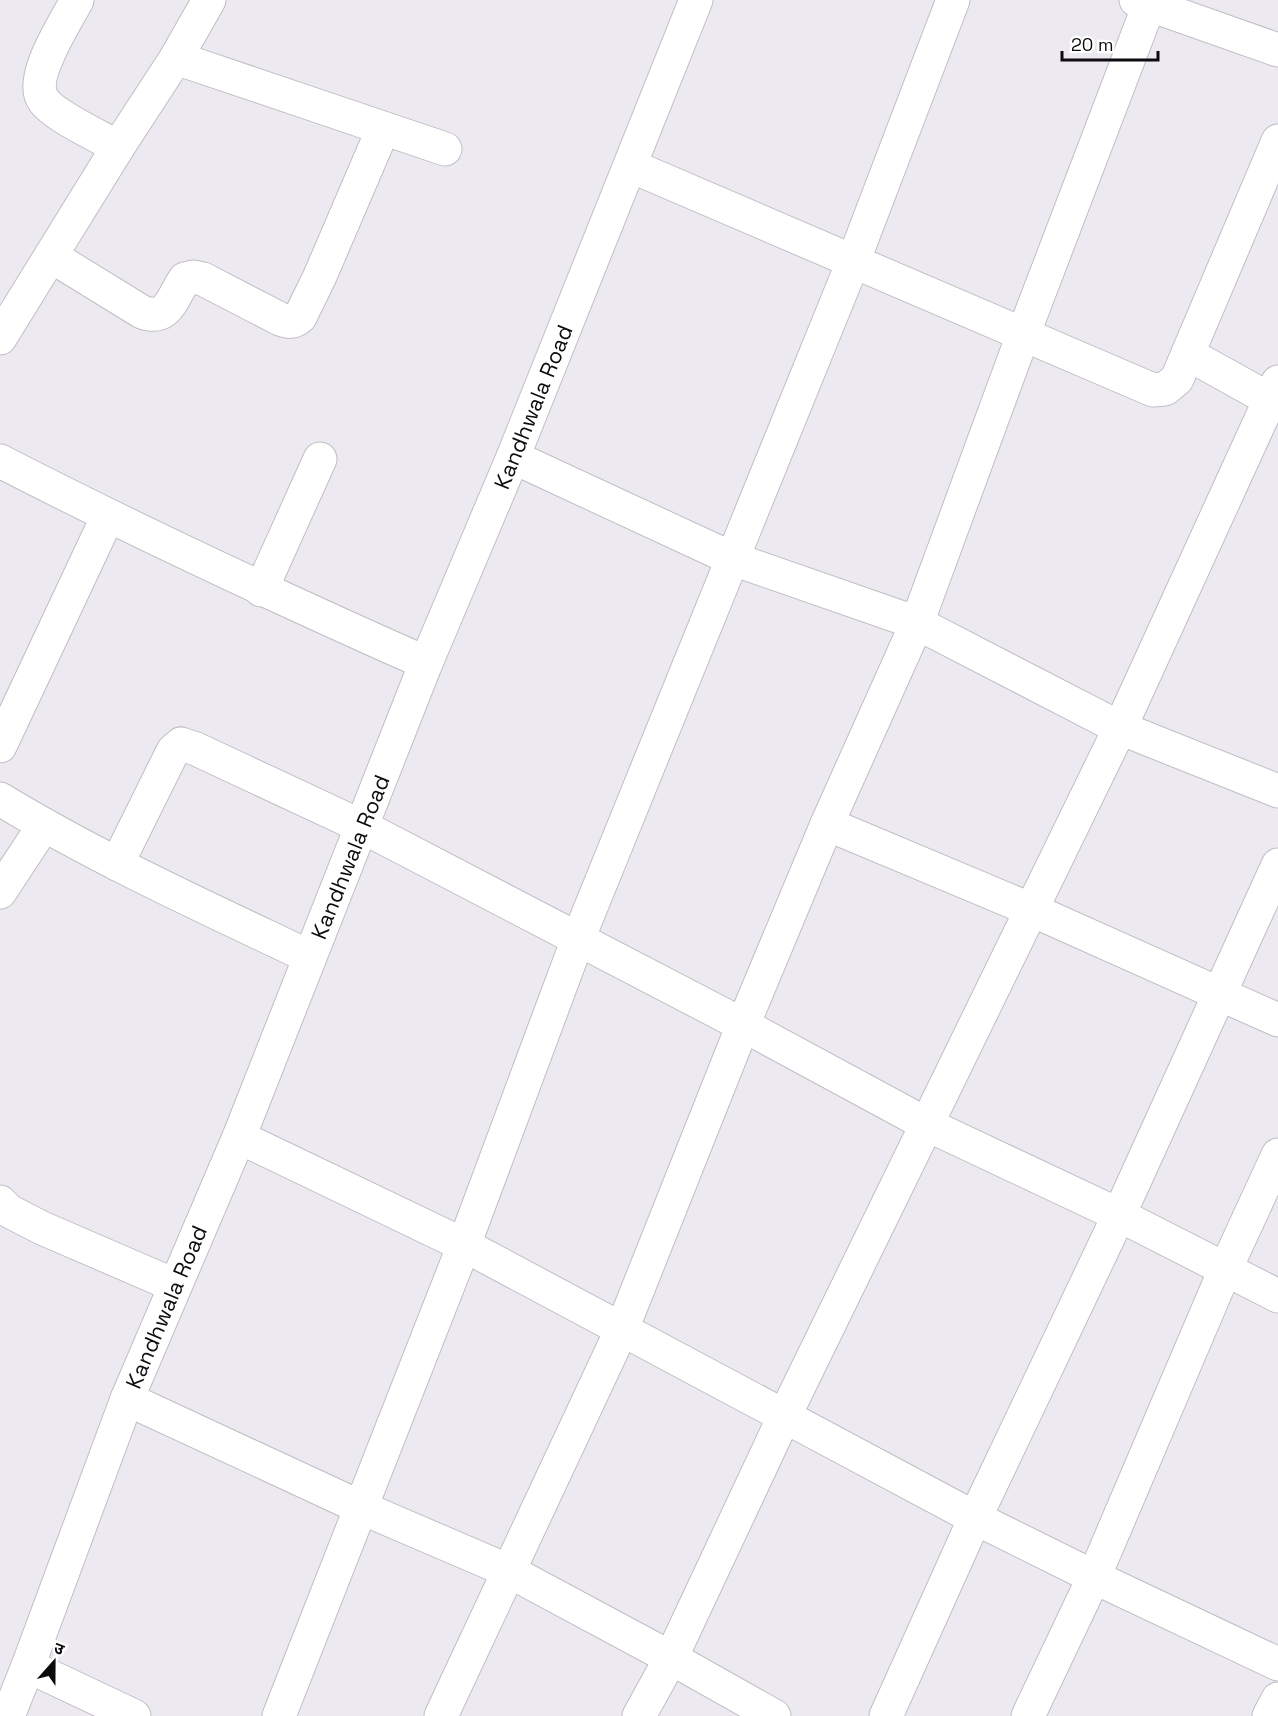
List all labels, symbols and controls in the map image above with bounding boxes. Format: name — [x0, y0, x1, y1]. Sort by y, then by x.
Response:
scale bar — [1062, 24, 1158, 62]
text: 20 m — [1071, 33, 1114, 56]
street label: Kandhwala Road — [487, 321, 579, 493]
street label: Kandhwala Road — [304, 771, 396, 943]
street label: Kandhwala Road — [119, 1221, 213, 1393]
north arrow — [24, 1632, 84, 1692]
text: उ — [51, 1637, 68, 1660]

